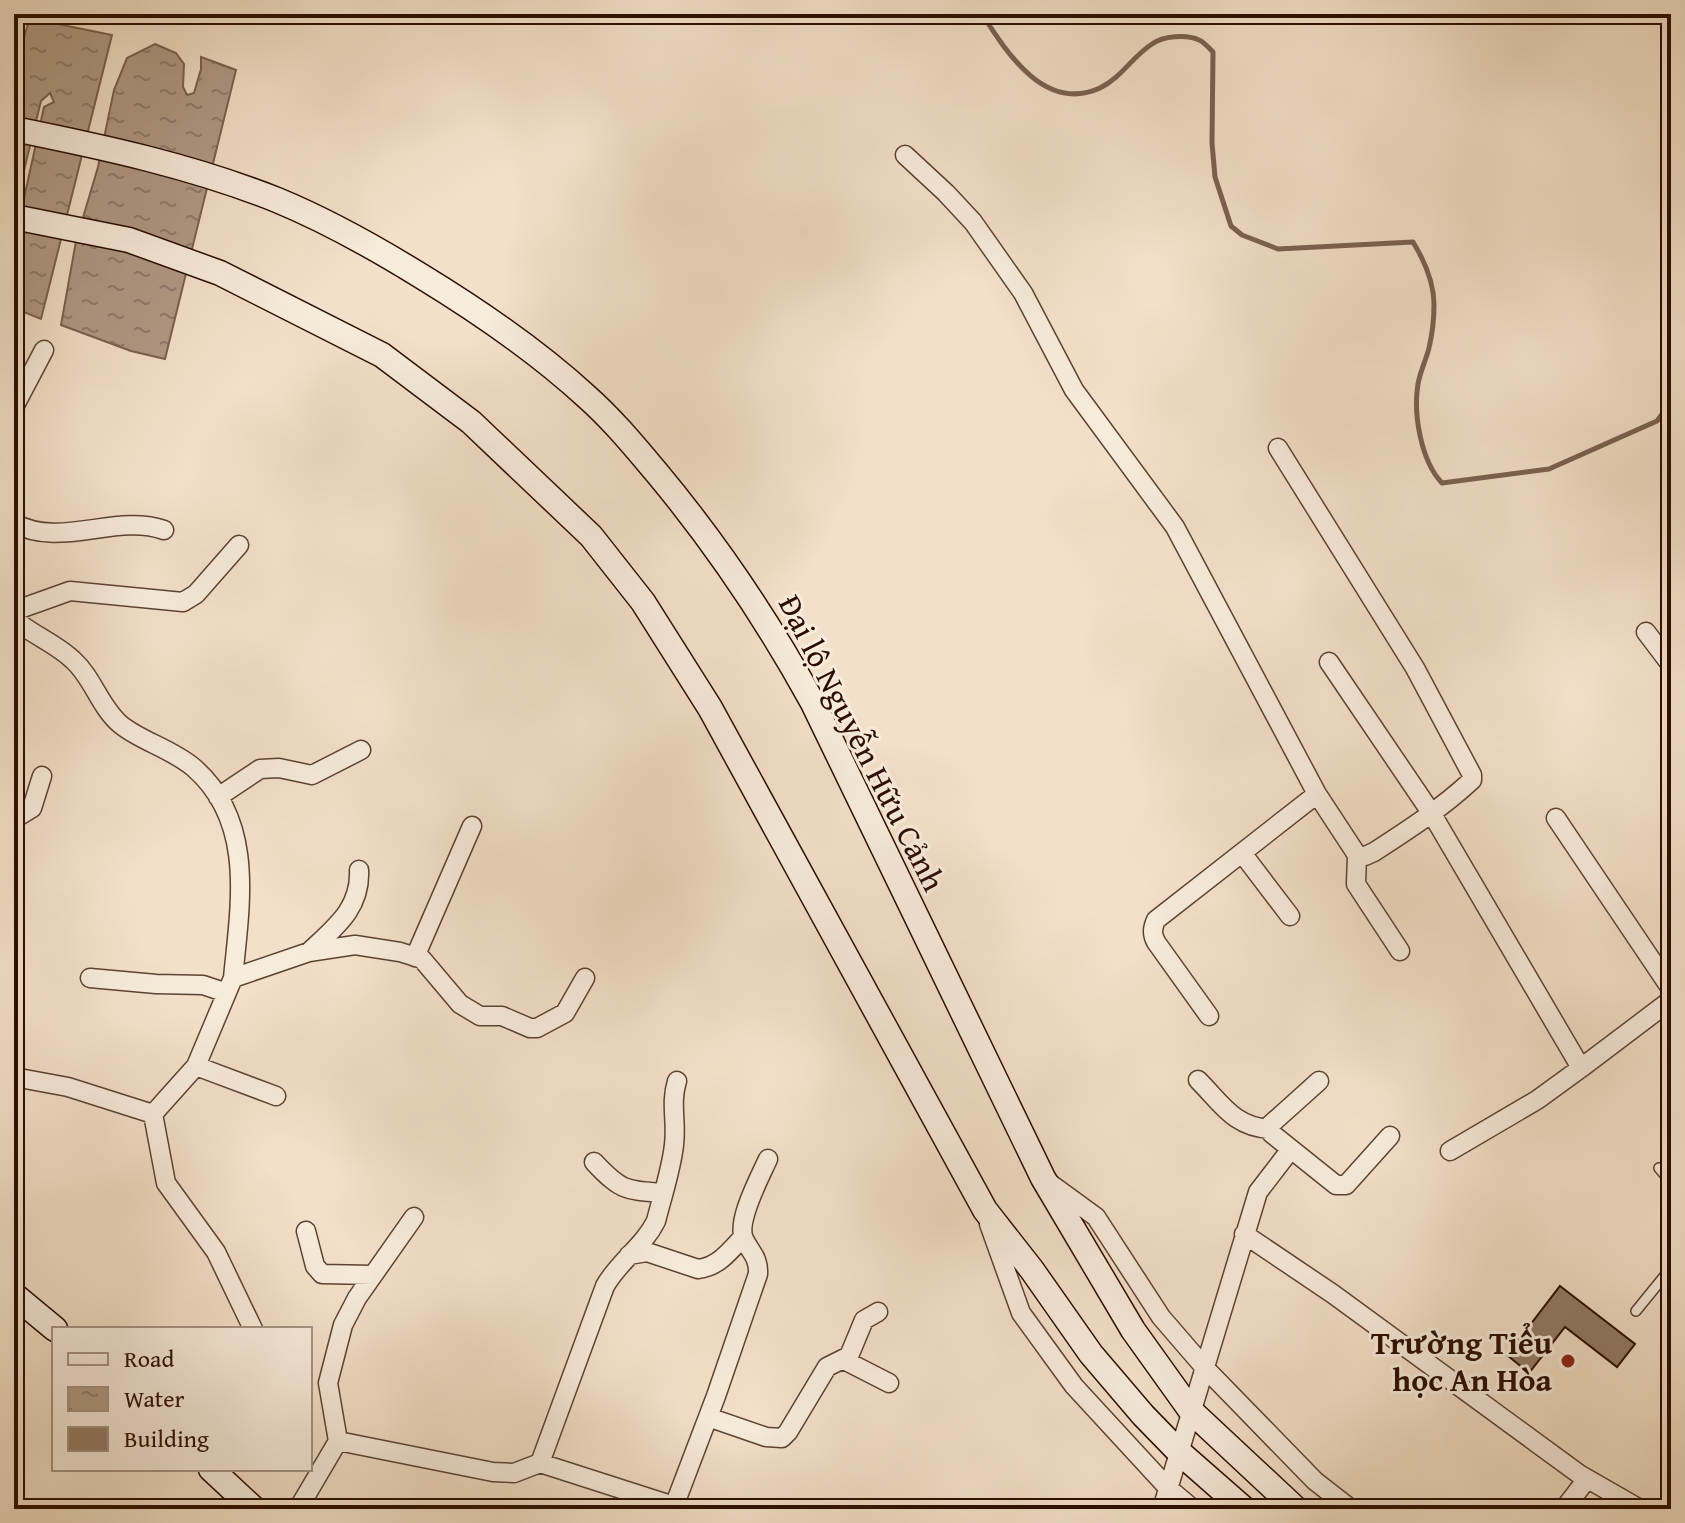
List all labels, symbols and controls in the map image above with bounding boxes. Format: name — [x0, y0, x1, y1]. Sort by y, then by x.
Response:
street label: Đại lộ Nguyễn Hữu Cảnh — [767, 586, 958, 899]
place label: Trường Tiểu học An Hòa — [1371, 1319, 1553, 1403]
legend — [52, 1327, 312, 1471]
text: Road — [124, 1341, 174, 1376]
marker: Trường Tiểu học An Hòa — [1559, 1352, 1577, 1370]
text: Water — [124, 1381, 185, 1416]
text: Building — [124, 1421, 209, 1456]

